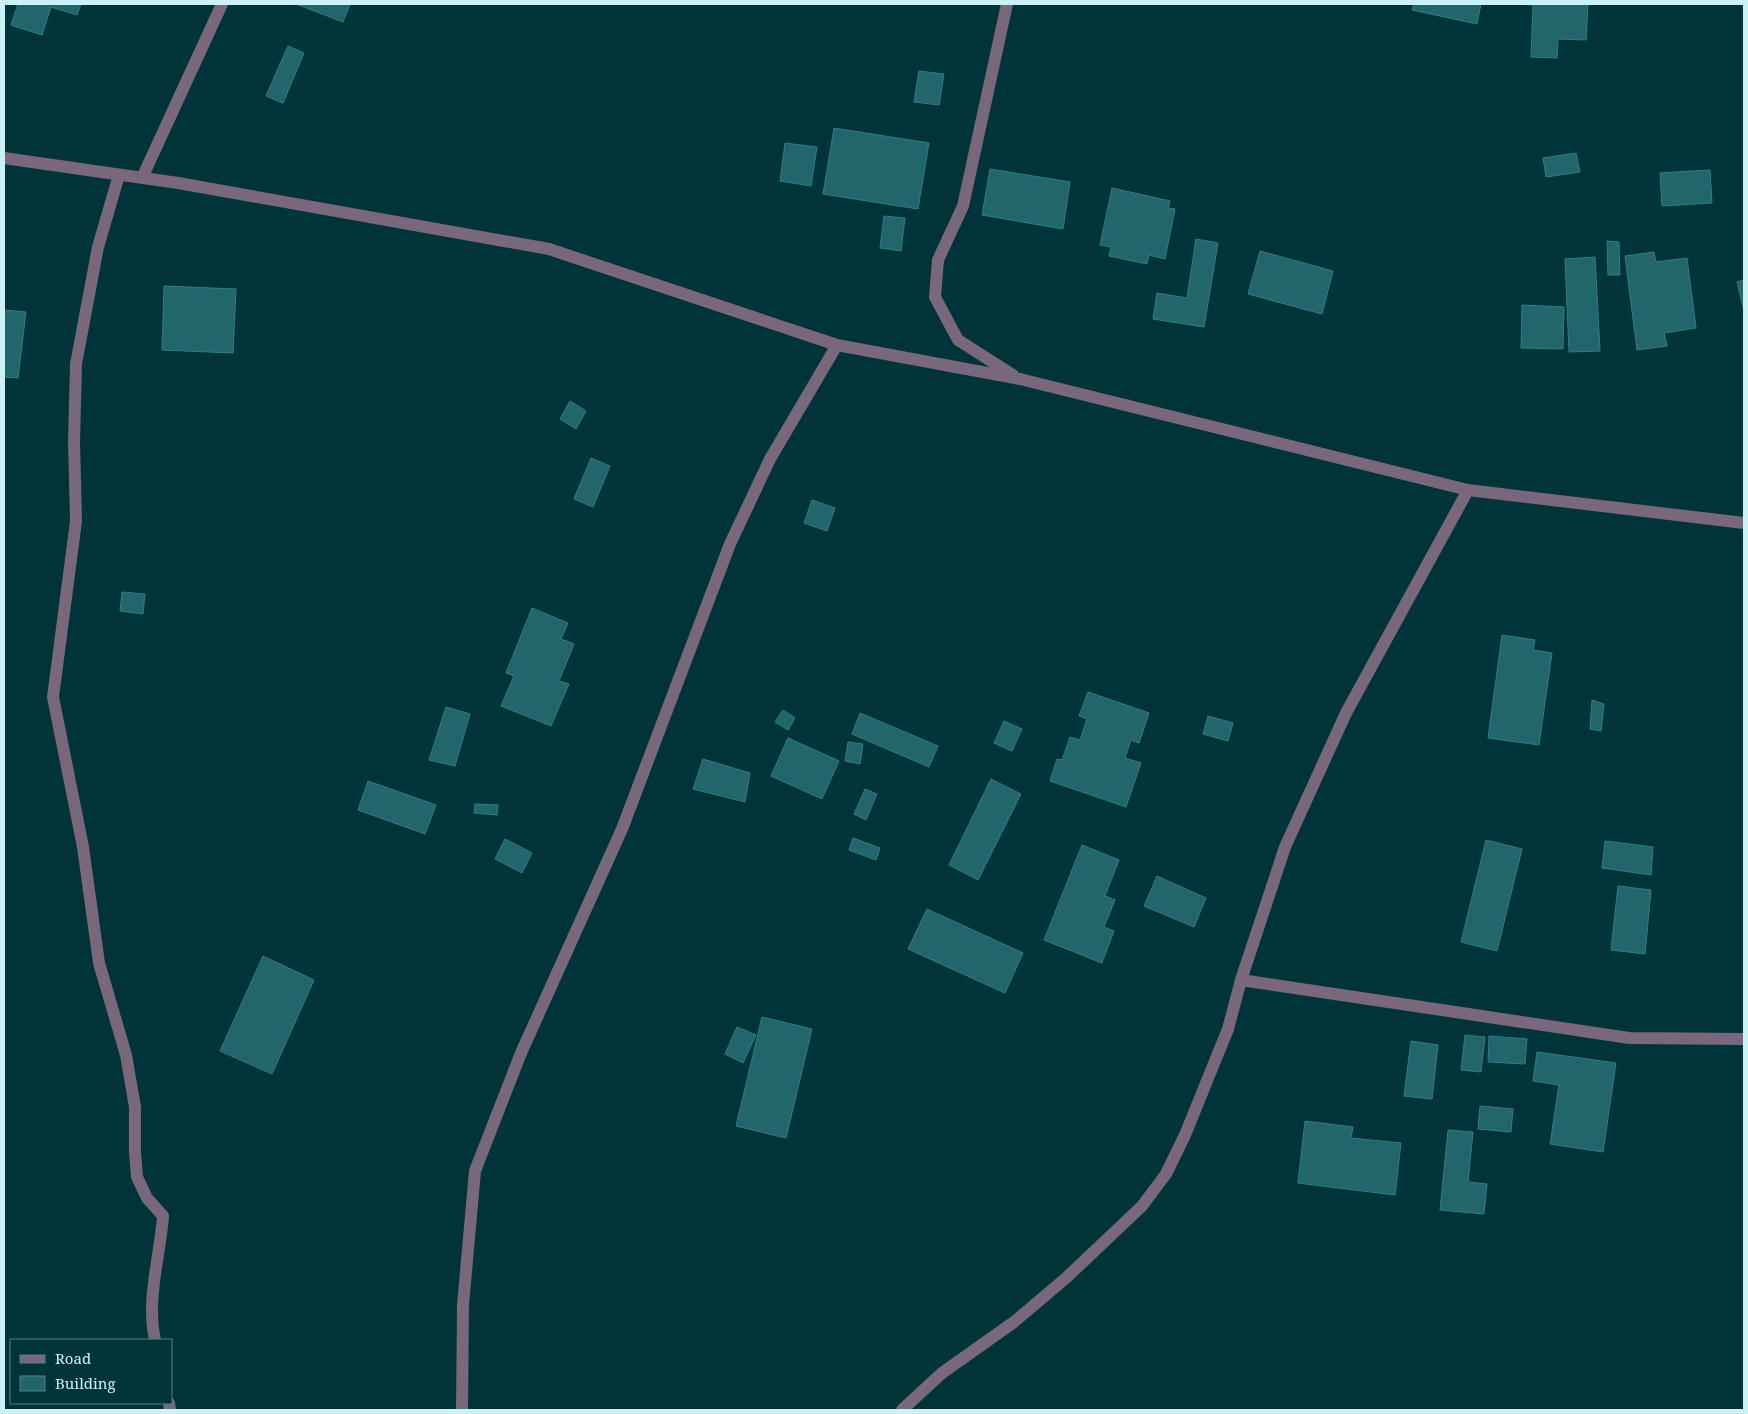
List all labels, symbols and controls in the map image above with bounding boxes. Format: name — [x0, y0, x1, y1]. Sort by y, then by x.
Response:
legend — [10, 1339, 172, 1404]
text: Road — [55, 1348, 91, 1368]
text: Building — [55, 1373, 116, 1393]

